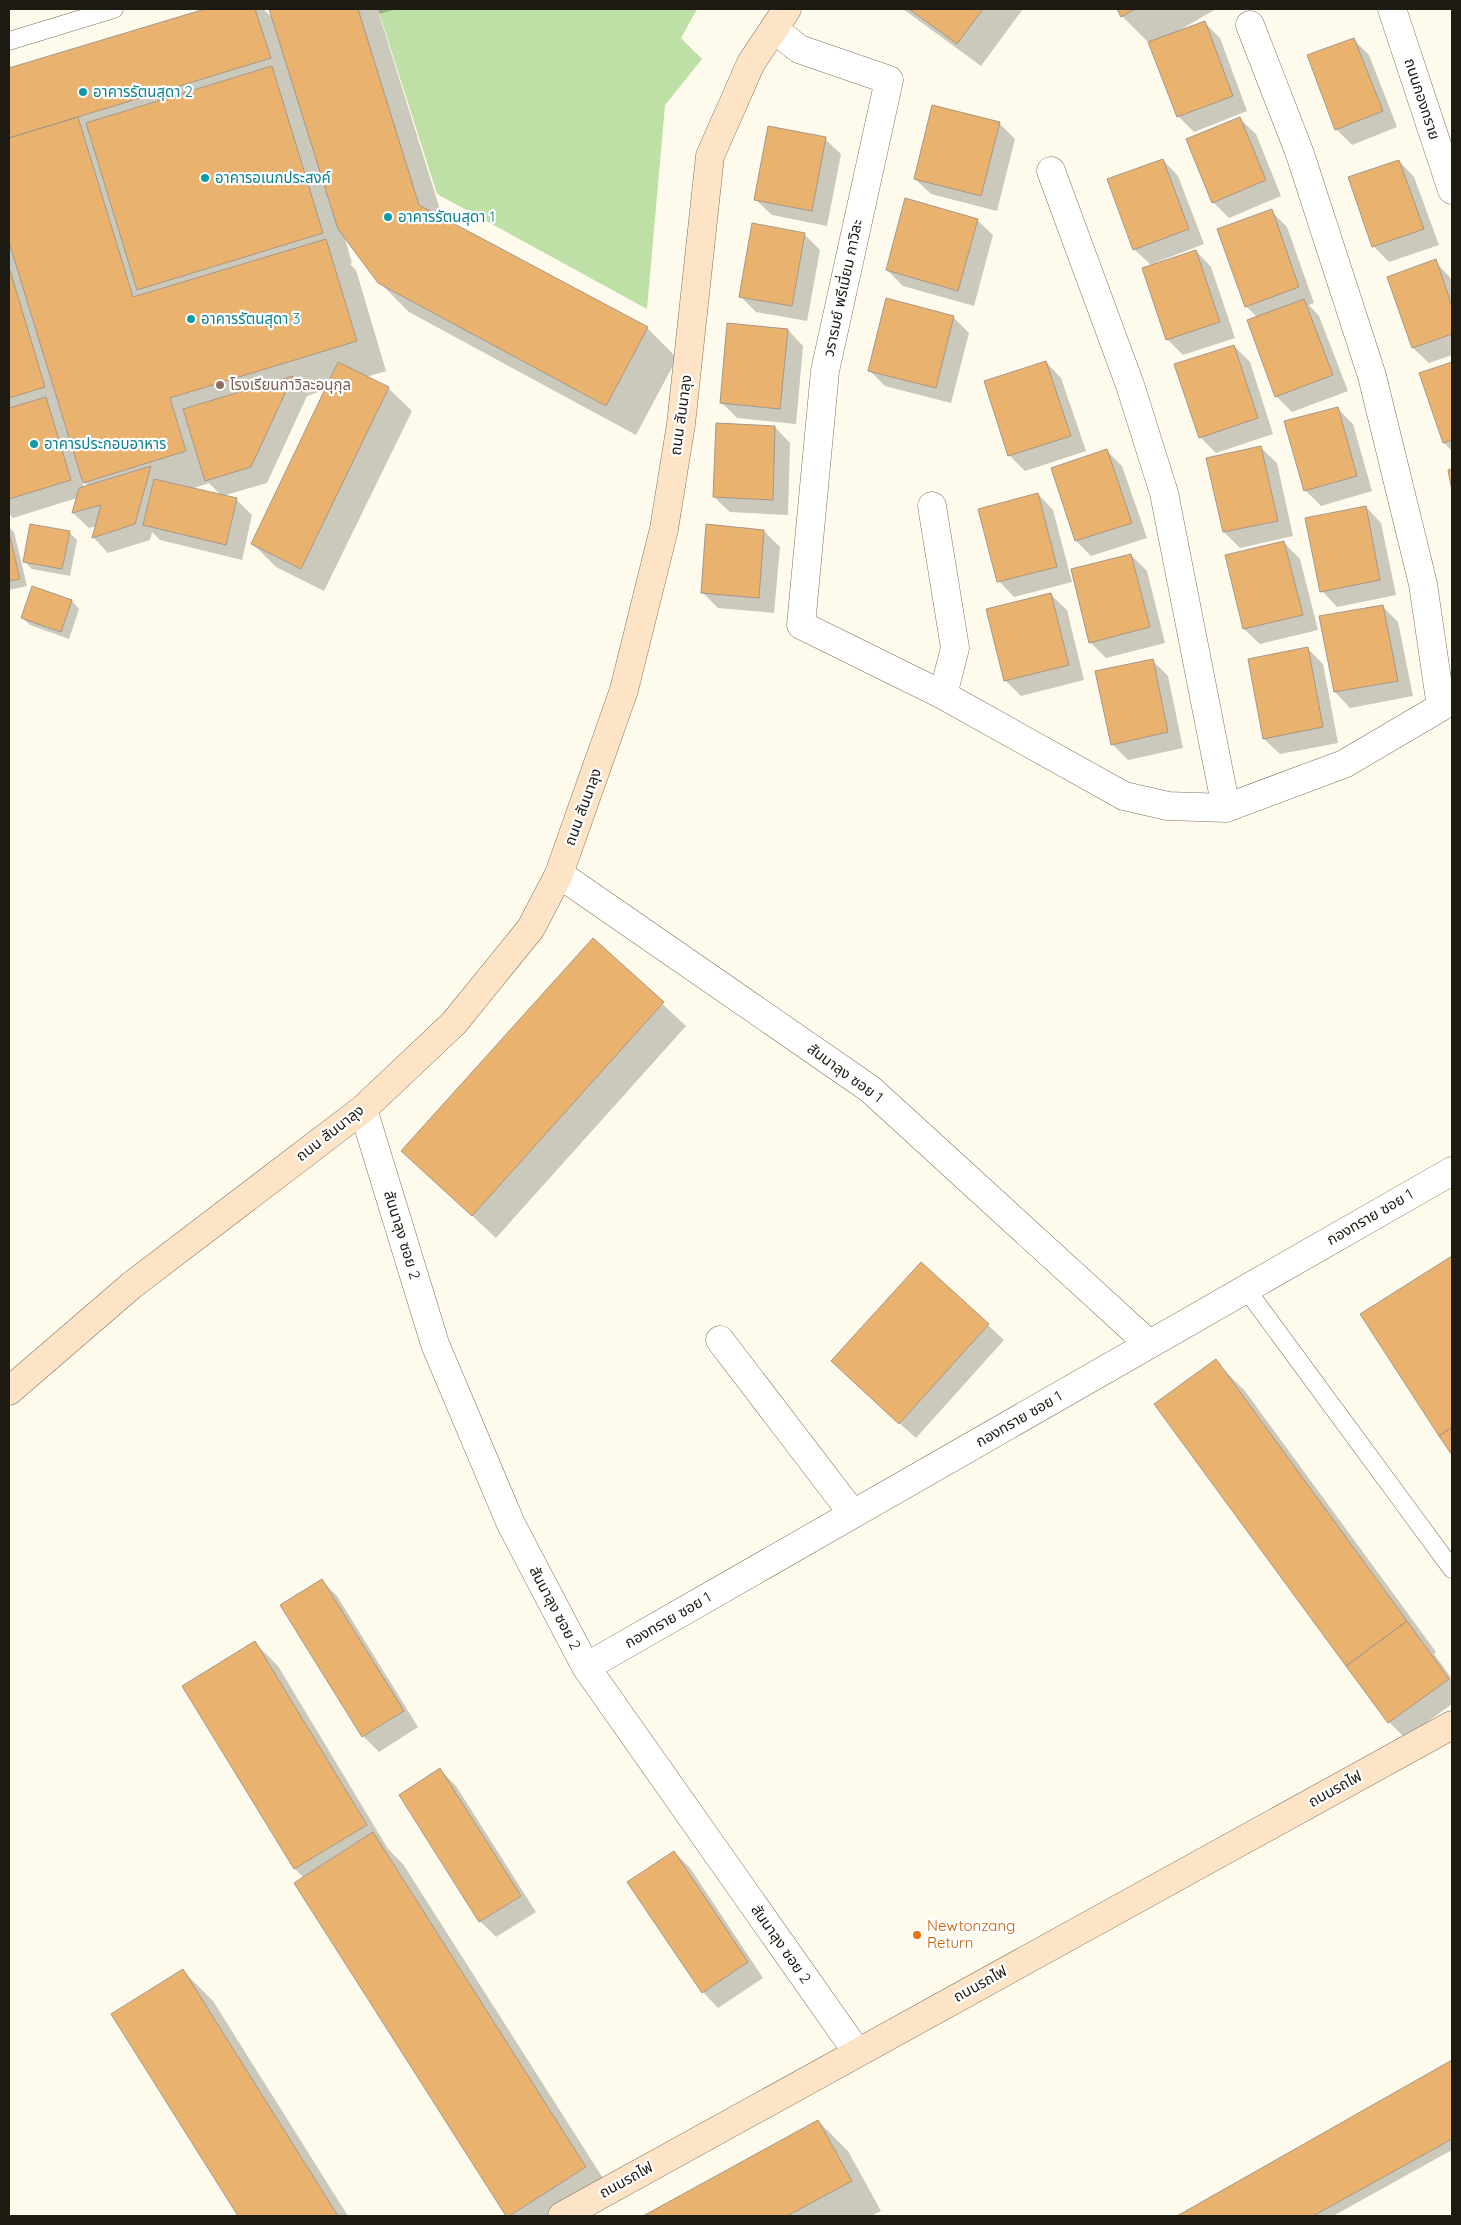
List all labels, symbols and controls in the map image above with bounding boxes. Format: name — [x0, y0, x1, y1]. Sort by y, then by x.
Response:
street label: ถนนกองทราย — [1400, 56, 1445, 142]
place label: อาคารรัตนสุดา 2 — [93, 82, 193, 101]
marker: อาคารรัตนสุดา 2 — [77, 86, 89, 98]
place label: อาคารอเนกประสงค์ — [215, 168, 331, 187]
marker: อาคารอเนกประสงค์ — [199, 172, 211, 184]
place label: อาคารรัตนสุดา 1 — [398, 207, 495, 226]
marker: อาคารรัตนสุดา 1 — [382, 211, 394, 223]
street label: วรารมย์ พรีเมี่ยม กาวิละ — [818, 217, 866, 358]
place label: อาคารรัตนสุดา 3 — [201, 309, 300, 328]
marker: อาคารรัตนสุดา 3 — [185, 313, 197, 325]
street label: ถนน สันนาลุง — [665, 373, 696, 456]
place label: โรงเรียนกาวิละอนุกุล — [230, 375, 351, 394]
marker: โรงเรียนกาวิละอนุกุล — [214, 379, 226, 391]
place label: อาคารประกอบอาหาร — [44, 434, 166, 453]
marker: อาคารประกอบอาหาร — [28, 438, 40, 450]
street label: ถนน สันนาลุง — [560, 765, 605, 848]
street label: สันนาลุง ซอย 1 — [804, 1039, 887, 1107]
street label: ถนน สันนาลุง — [292, 1100, 368, 1165]
street label: กองทราย ซอย 1 — [1323, 1184, 1416, 1249]
street label: สันนาลุง ซอย 2 — [380, 1188, 425, 1282]
street label: กองทราย ซอย 1 — [972, 1386, 1065, 1451]
street label: สันนาลุง ซอย 2 — [525, 1563, 585, 1653]
street label: กองทราย ซอย 1 — [621, 1587, 714, 1652]
street label: ถนนรถไฟ — [1305, 1766, 1365, 1811]
street label: สันนาลุง ซอย 2 — [747, 1901, 816, 1987]
place label: Newtonzang Return — [927, 1916, 1015, 1952]
marker: Newtonzang Return — [911, 1929, 923, 1941]
street label: ถนนรถไฟ — [950, 1961, 1010, 2006]
street label: ถนนรถไฟ — [596, 2157, 656, 2202]

